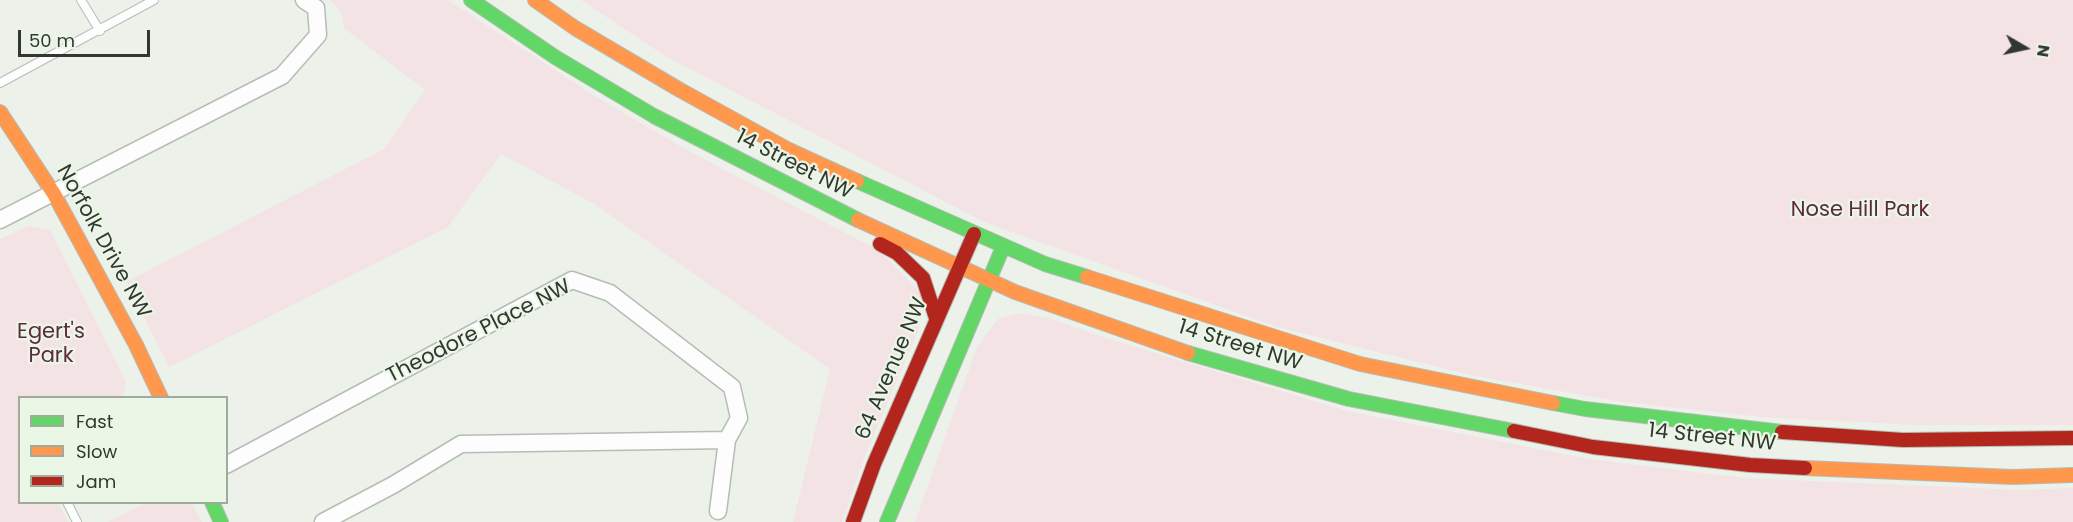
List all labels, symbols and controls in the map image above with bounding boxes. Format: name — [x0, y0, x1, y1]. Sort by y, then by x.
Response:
scale bar — [21, 18, 153, 56]
north arrow — [1995, 18, 2055, 78]
text: 50 m — [29, 28, 75, 53]
text: N — [2031, 43, 2056, 59]
street label: 14 Street NW — [731, 125, 857, 205]
street label: Norfolk Drive NW — [50, 161, 156, 323]
park label: Nose Hill Park — [1791, 198, 1929, 224]
street label: Theodore Place NW — [383, 275, 575, 389]
street label: 64 Avenue NW — [851, 294, 933, 444]
street label: 14 Street NW — [1175, 315, 1305, 377]
park label: Egert's Park — [17, 320, 85, 370]
legend — [18, 396, 228, 504]
text: Fast — [76, 409, 113, 434]
street label: 14 Street NW — [1647, 419, 1777, 457]
text: Slow — [76, 439, 117, 464]
text: Jam — [76, 469, 116, 494]

